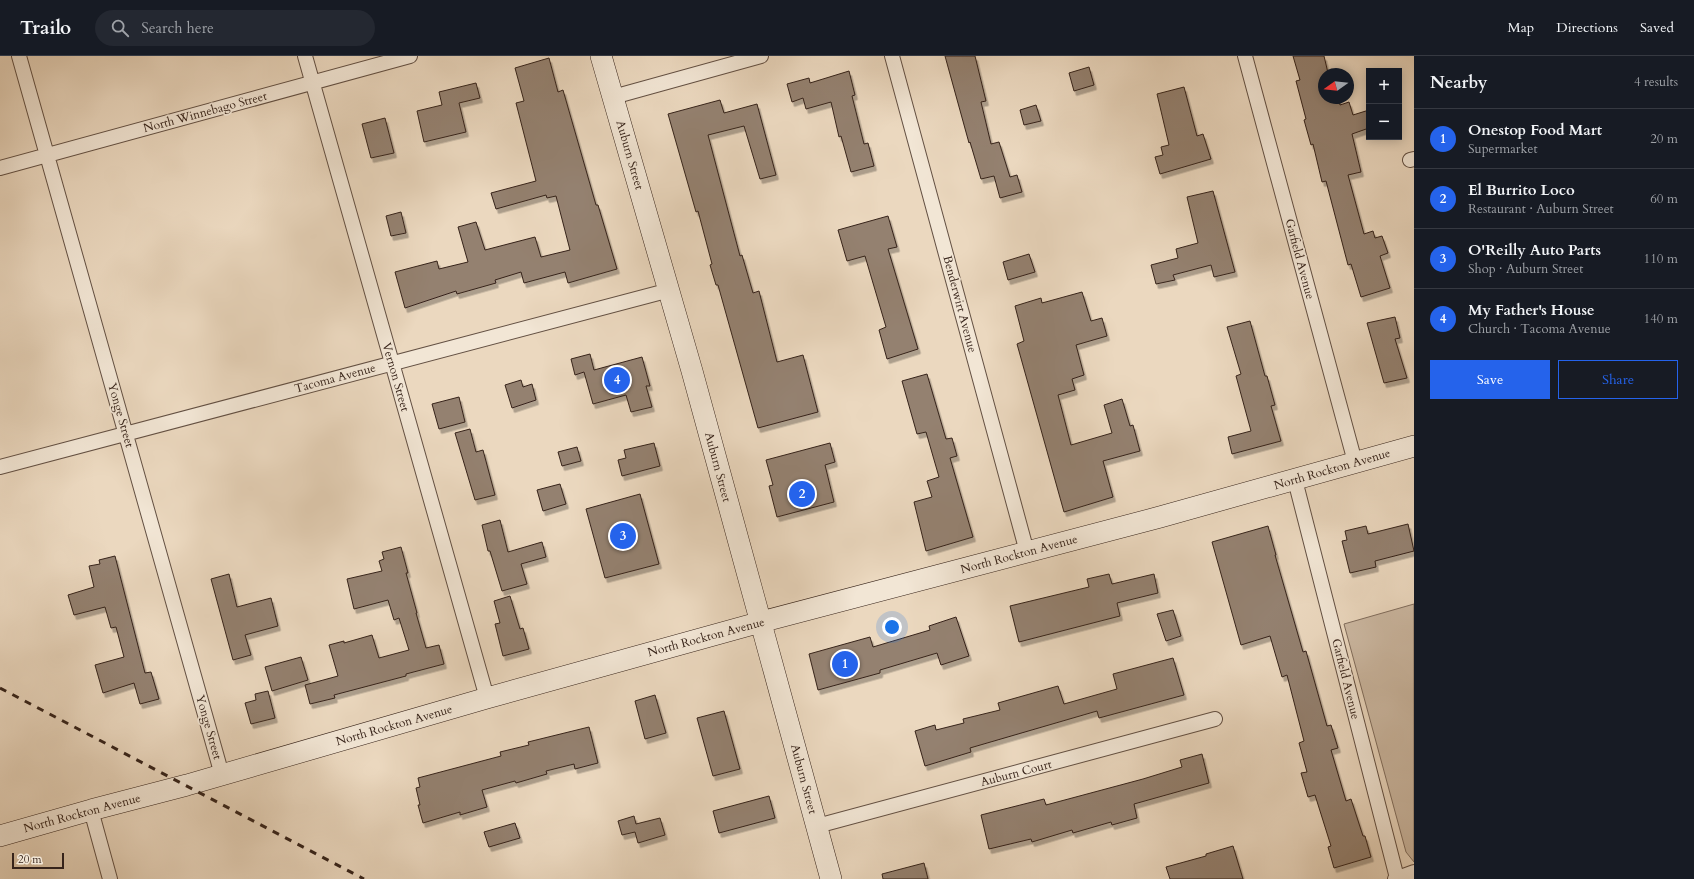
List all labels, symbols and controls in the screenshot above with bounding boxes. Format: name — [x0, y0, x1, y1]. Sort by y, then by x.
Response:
search box — [95, 10, 375, 46]
text: Trailo — [20, 15, 71, 41]
icon: search — [109, 17, 131, 39]
text: Search here — [141, 18, 214, 38]
text: Map — [1508, 18, 1534, 37]
text: Directions — [1556, 18, 1618, 37]
text: Saved — [1640, 18, 1674, 37]
north arrow — [1318, 68, 1354, 104]
map controls — [1366, 68, 1402, 140]
button: + — [1366, 68, 1402, 104]
text: Nearby — [1430, 71, 1487, 94]
text: 4 results — [1634, 73, 1678, 91]
street label: North Winnebago Street — [141, 88, 269, 136]
button: − — [1366, 104, 1402, 140]
street label: Auburn Street — [612, 118, 648, 192]
text: Onestop Food Mart — [1468, 120, 1602, 140]
text: 1 — [1440, 130, 1446, 148]
text: 20 m — [1650, 130, 1678, 148]
text: Supermarket — [1468, 140, 1538, 158]
text: El Burrito Loco — [1468, 180, 1575, 200]
text: 2 — [1440, 190, 1446, 208]
text: 60 m — [1650, 190, 1678, 208]
text: Restaurant · Auburn Street — [1468, 200, 1614, 218]
street label: Garfield Avenue — [1282, 217, 1318, 301]
text: O'Reilly Auto Parts — [1468, 240, 1601, 260]
text: 3 — [1440, 250, 1446, 268]
text: 110 m — [1644, 250, 1678, 268]
street label: Benderwirt Avenue — [939, 254, 981, 354]
text: Shop · Auburn Street — [1468, 260, 1583, 278]
text: My Father's House — [1468, 300, 1595, 320]
text: 4 — [1440, 310, 1446, 328]
text: 140 m — [1644, 310, 1678, 328]
text: Church · Tacoma Avenue — [1468, 320, 1611, 338]
street label: Vernon Street — [379, 341, 414, 413]
street label: Tacoma Avenue — [293, 359, 377, 397]
button: Save — [1430, 360, 1550, 399]
button: Share — [1558, 360, 1678, 399]
pin: 4 — [604, 365, 630, 395]
street label: Yonge Street — [104, 381, 138, 449]
street label: Auburn Street — [701, 430, 735, 504]
street label: North Rockton Avenue — [1272, 445, 1392, 493]
pin: 2 — [789, 479, 815, 509]
pin: 3 — [610, 521, 636, 551]
street label: North Rockton Avenue — [959, 531, 1079, 577]
street label: North Rockton Avenue — [646, 614, 766, 660]
your location — [882, 617, 902, 637]
street label: Garfield Avenue — [1328, 637, 1364, 721]
pin: 1 — [832, 649, 858, 679]
street label: Yonge Street — [192, 693, 226, 761]
street label: North Rockton Avenue — [334, 701, 454, 749]
street label: Auburn Street — [787, 742, 821, 816]
street label: Auburn Court — [979, 756, 1054, 790]
street label: North Rockton Avenue — [22, 790, 142, 836]
scale bar — [12, 851, 64, 870]
text: 20 m — [18, 852, 42, 867]

